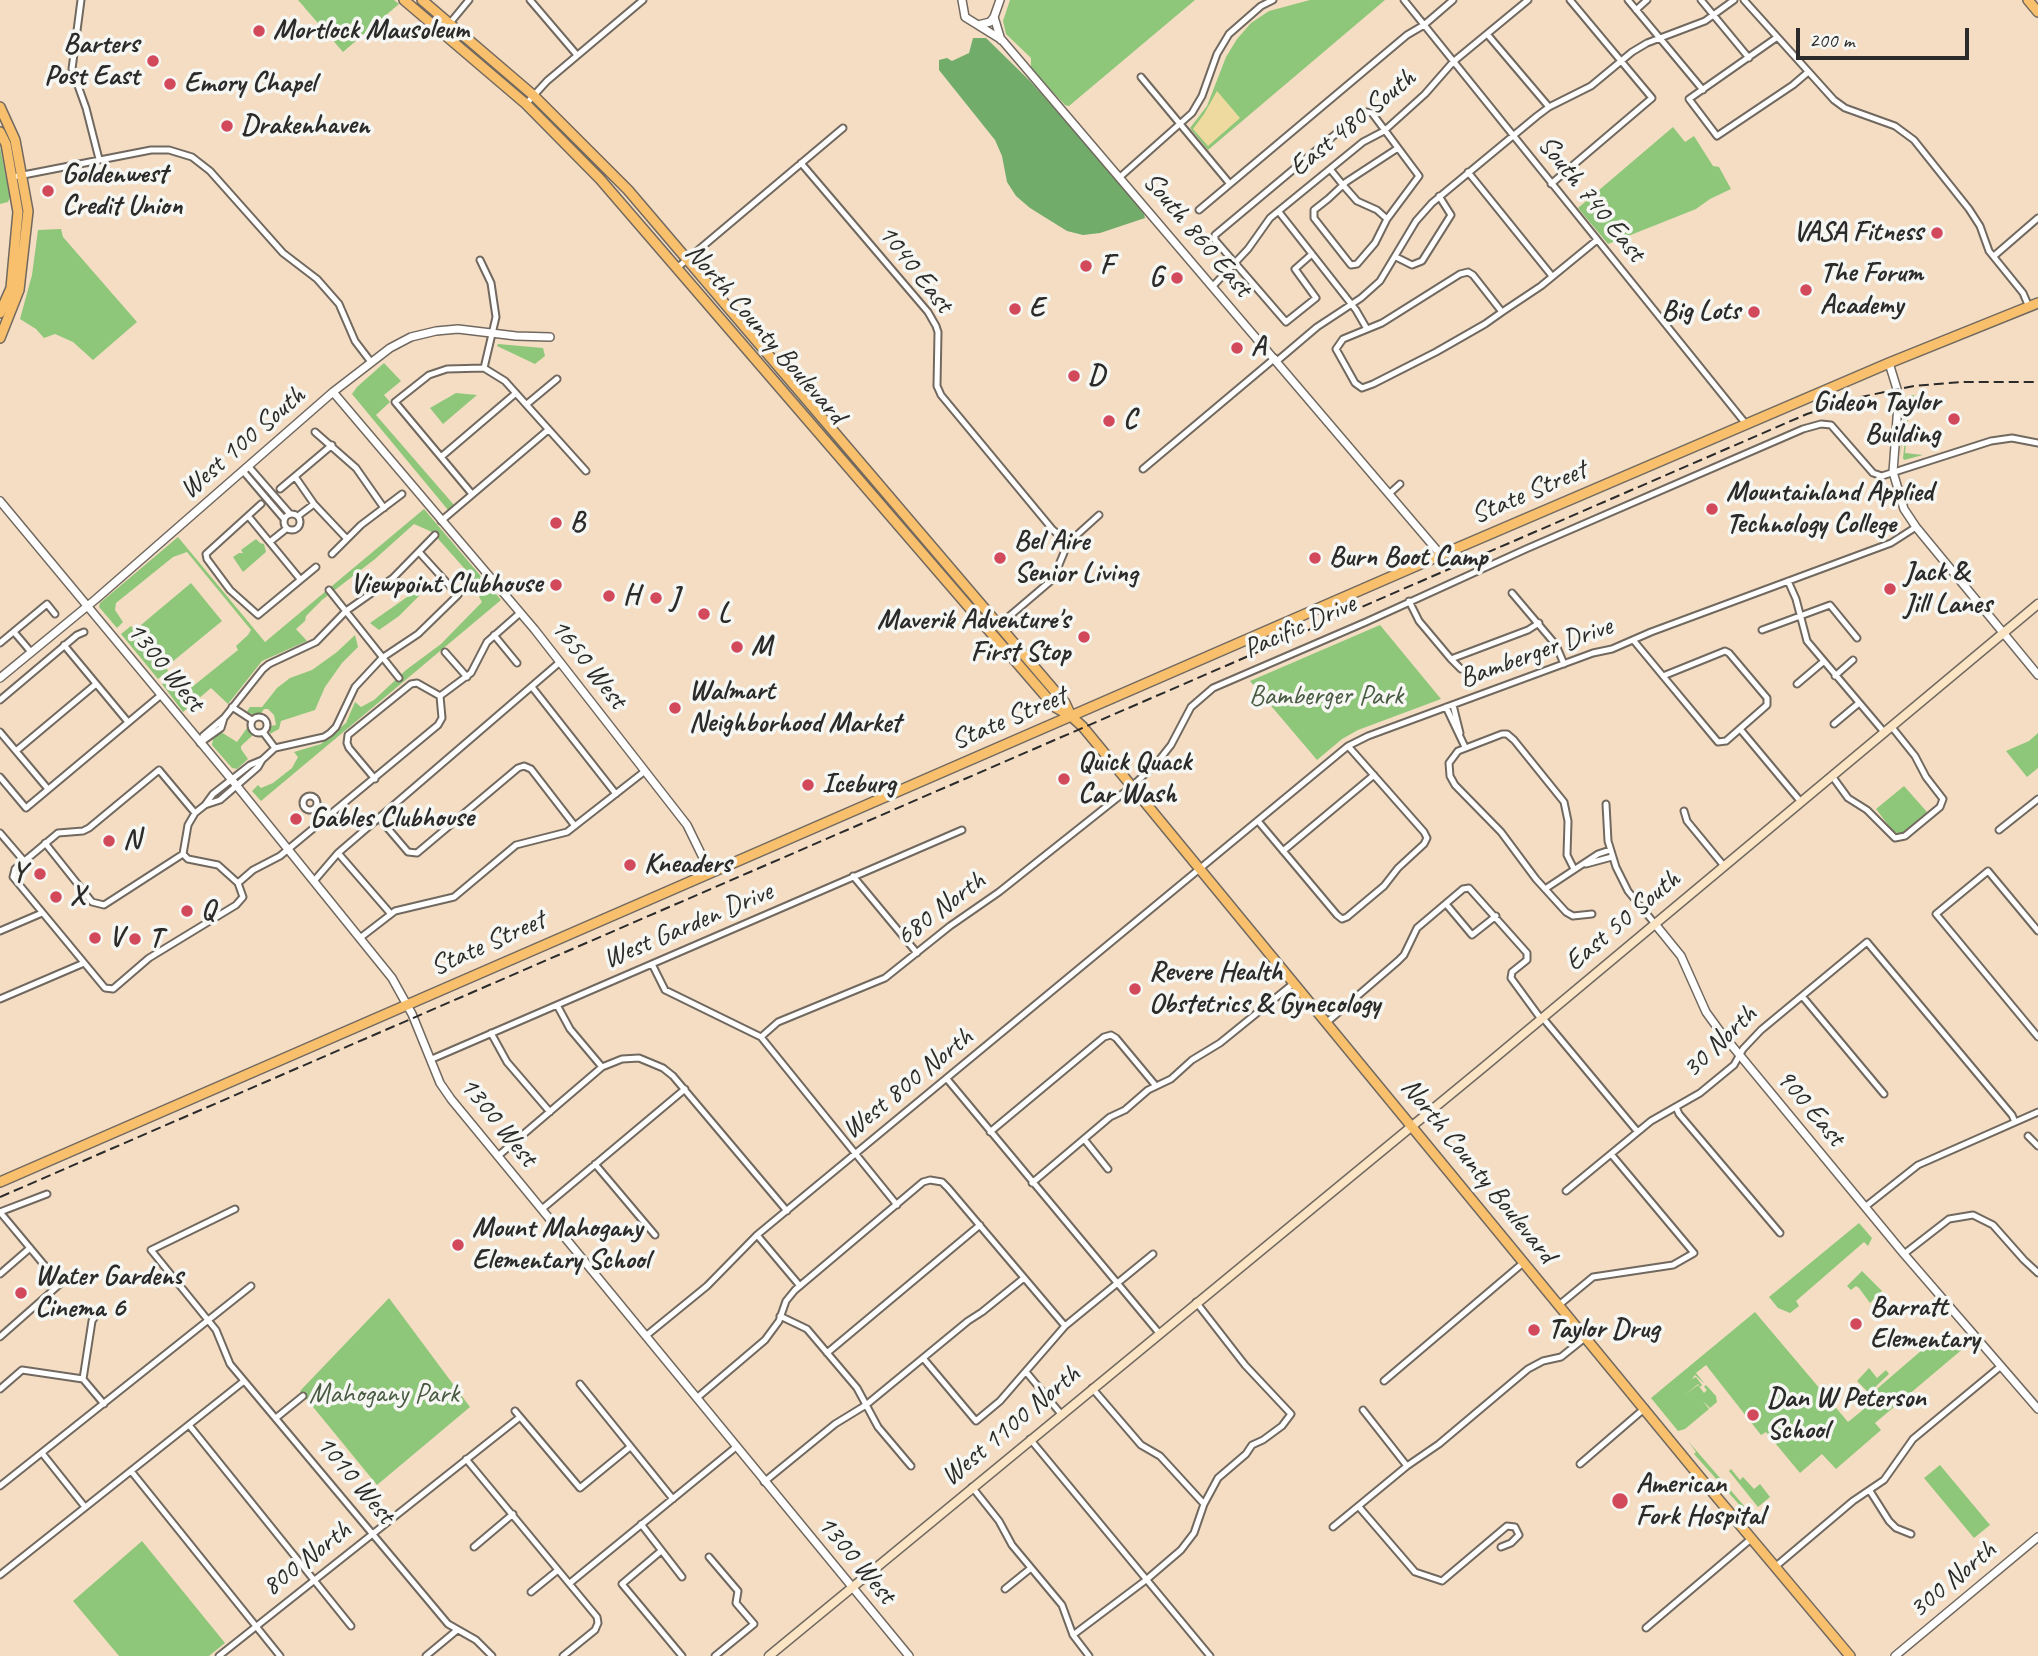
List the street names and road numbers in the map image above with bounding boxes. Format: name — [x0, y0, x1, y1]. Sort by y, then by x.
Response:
street label: East 480 South — [1283, 62, 1423, 184]
street label: South 740 East — [1530, 129, 1652, 269]
street label: South 860 East — [1135, 166, 1259, 304]
street label: 1040 East — [870, 218, 960, 320]
street label: North County Boulevard — [677, 237, 853, 431]
street label: West 100 South — [173, 379, 313, 507]
street label: State Street — [1466, 454, 1592, 532]
street label: Pacific Drive — [1239, 587, 1361, 667]
street label: Bamberger Drive — [1455, 610, 1617, 696]
street label: 1650 West — [542, 612, 634, 716]
street label: 1300 West — [119, 615, 211, 719]
street label: State Street — [946, 680, 1072, 758]
street label: East 50 South — [1559, 863, 1687, 979]
street label: 680 North — [890, 865, 992, 953]
street label: West Garden Drive — [598, 875, 778, 977]
street label: State Street — [426, 904, 550, 984]
street label: 30 North — [1676, 998, 1764, 1086]
street label: West 800 North — [836, 1021, 980, 1147]
street label: 900 East — [1768, 1063, 1852, 1153]
street label: 1300 West — [452, 1070, 544, 1174]
street label: North County Boulevard — [1393, 1072, 1563, 1270]
street label: West 1100 North — [935, 1358, 1087, 1494]
street label: 1010 West — [308, 1429, 402, 1531]
street label: 1300 West — [809, 1509, 903, 1611]
street label: 800 North — [256, 1514, 358, 1604]
street label: 300 North — [1903, 1534, 2003, 1626]

